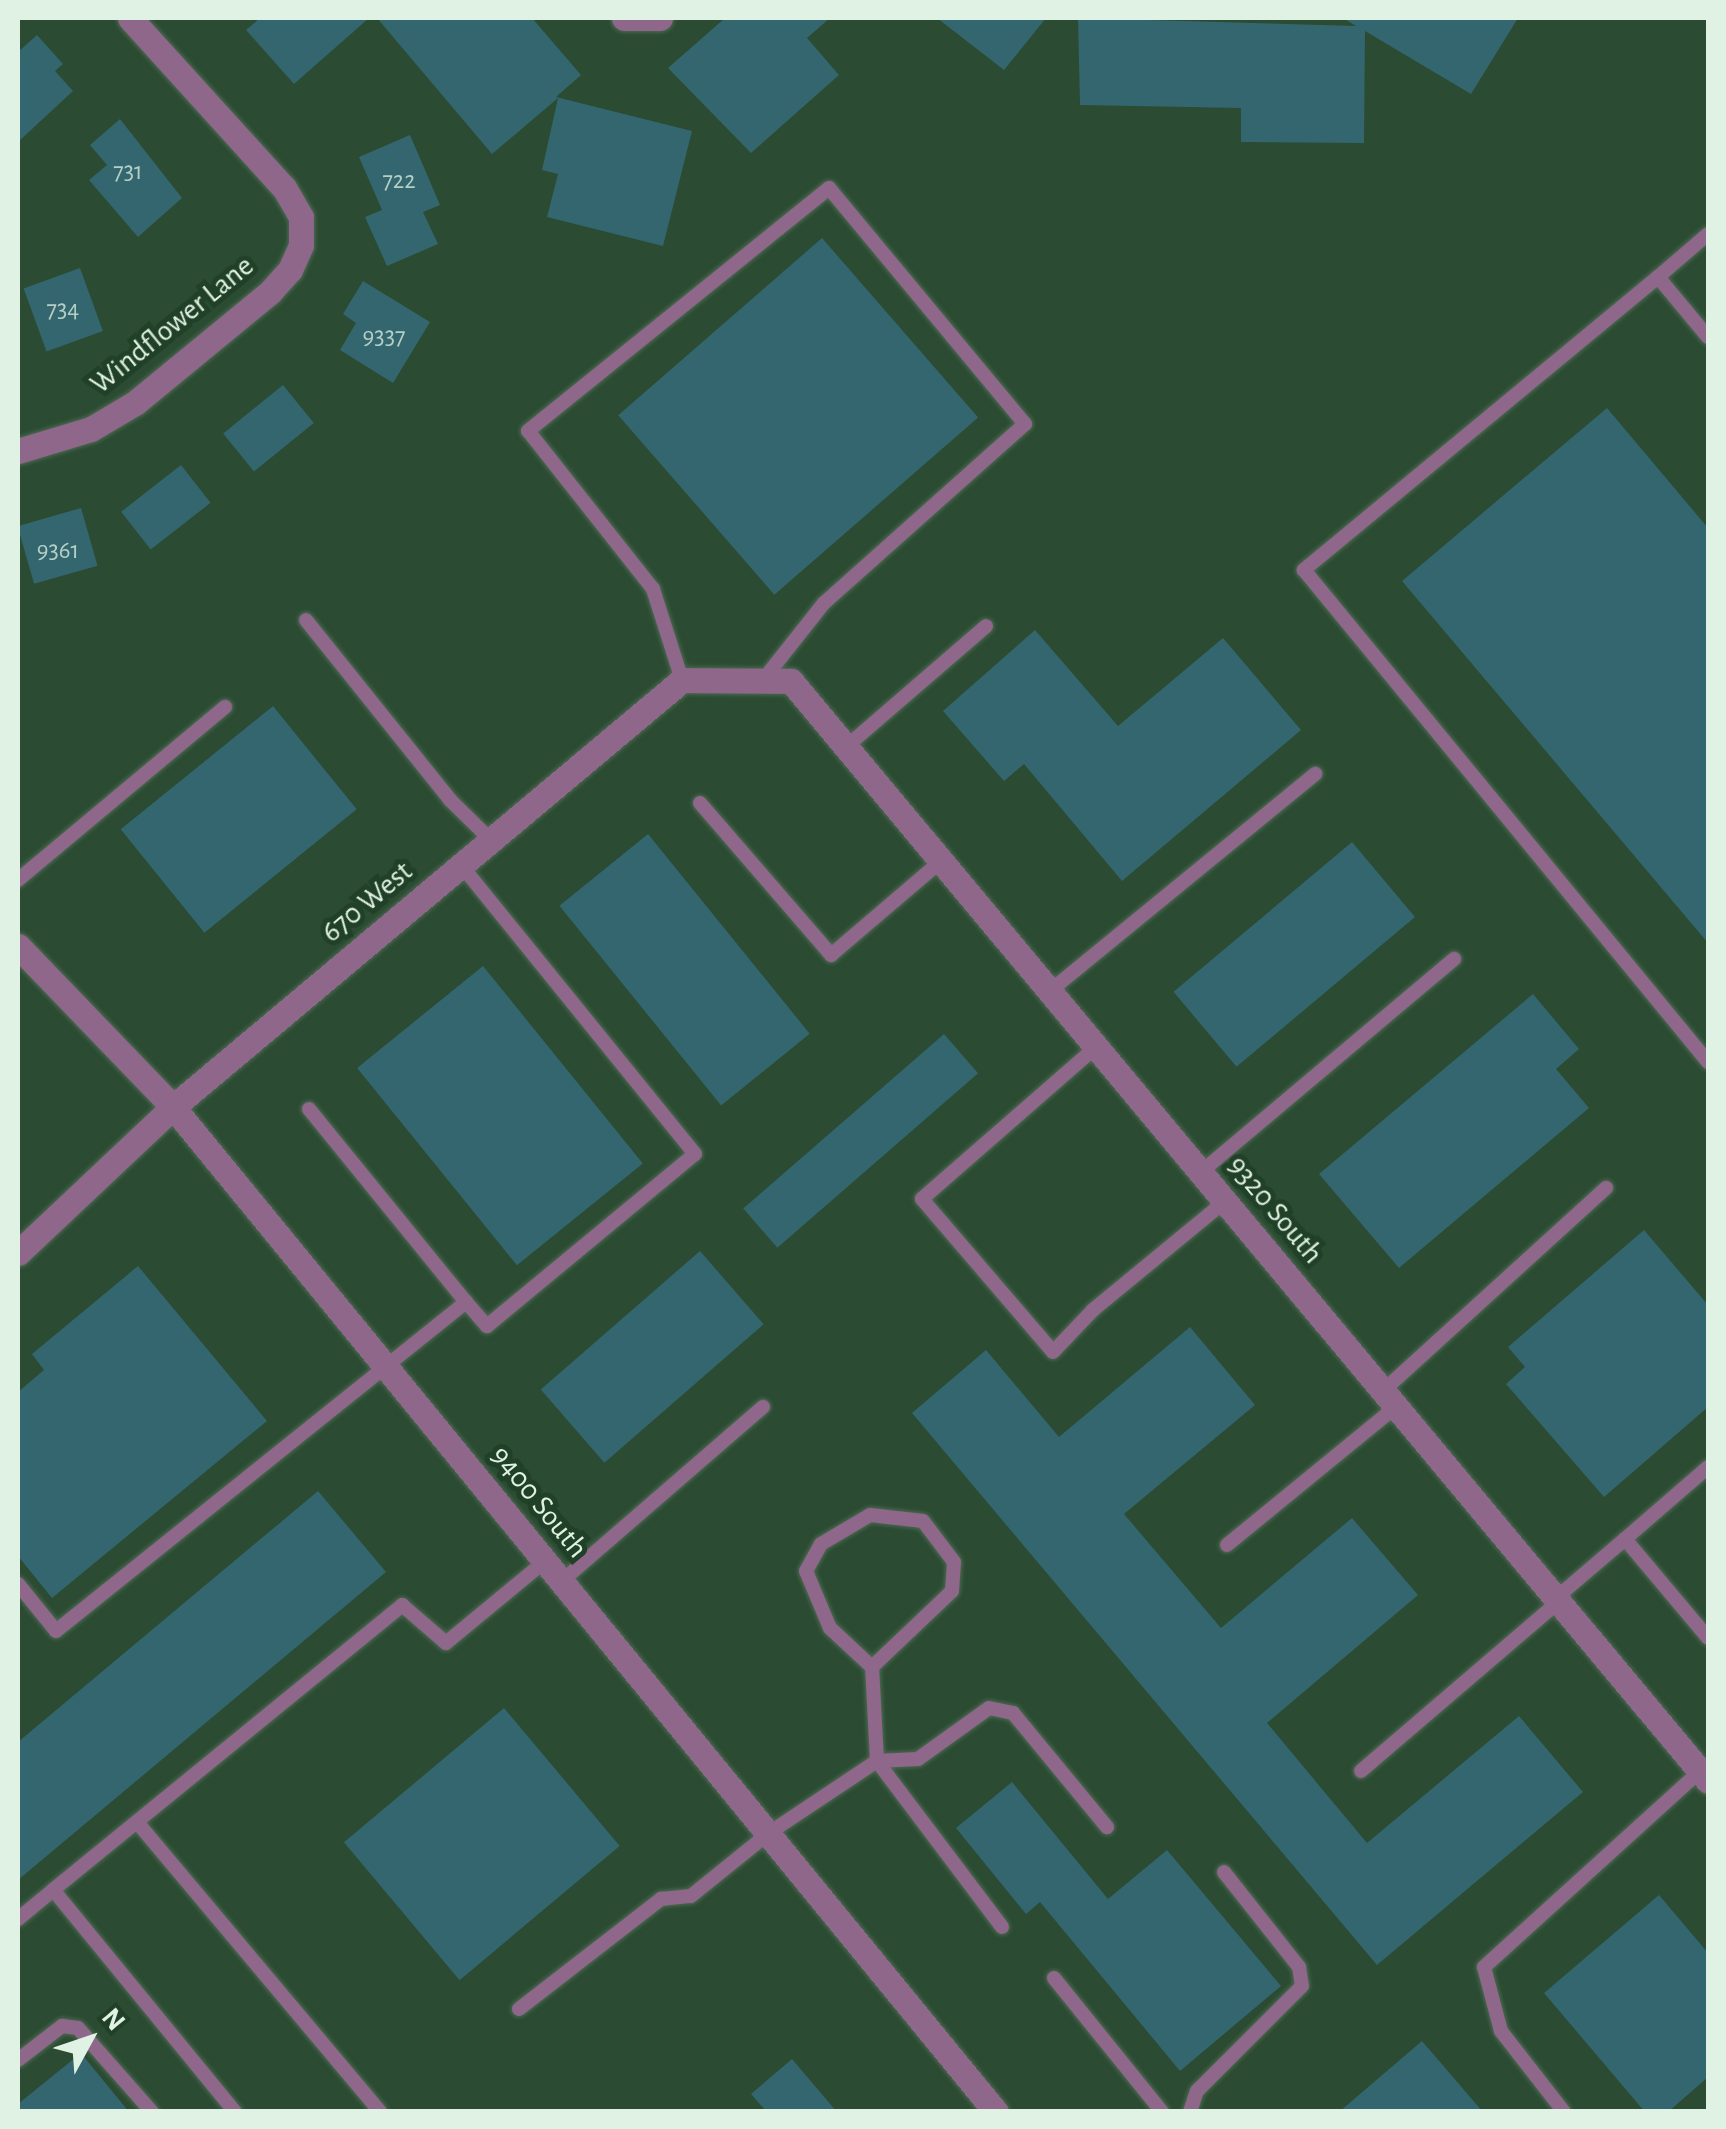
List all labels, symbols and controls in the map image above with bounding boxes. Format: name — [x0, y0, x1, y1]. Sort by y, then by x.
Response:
house number: 731 — [113, 157, 143, 187]
house number: 722 — [382, 166, 416, 196]
street label: Windflower Lane — [83, 248, 261, 402]
house number: 734 — [47, 295, 79, 325]
house number: 9337 — [363, 322, 405, 352]
house number: 9361 — [37, 536, 79, 566]
street label: 670 West — [314, 854, 420, 950]
street label: 9320 South — [1220, 1149, 1330, 1271]
street label: 9400 South — [483, 1439, 595, 1565]
north arrow — [40, 1989, 140, 2089]
text: N — [96, 2003, 130, 2036]

